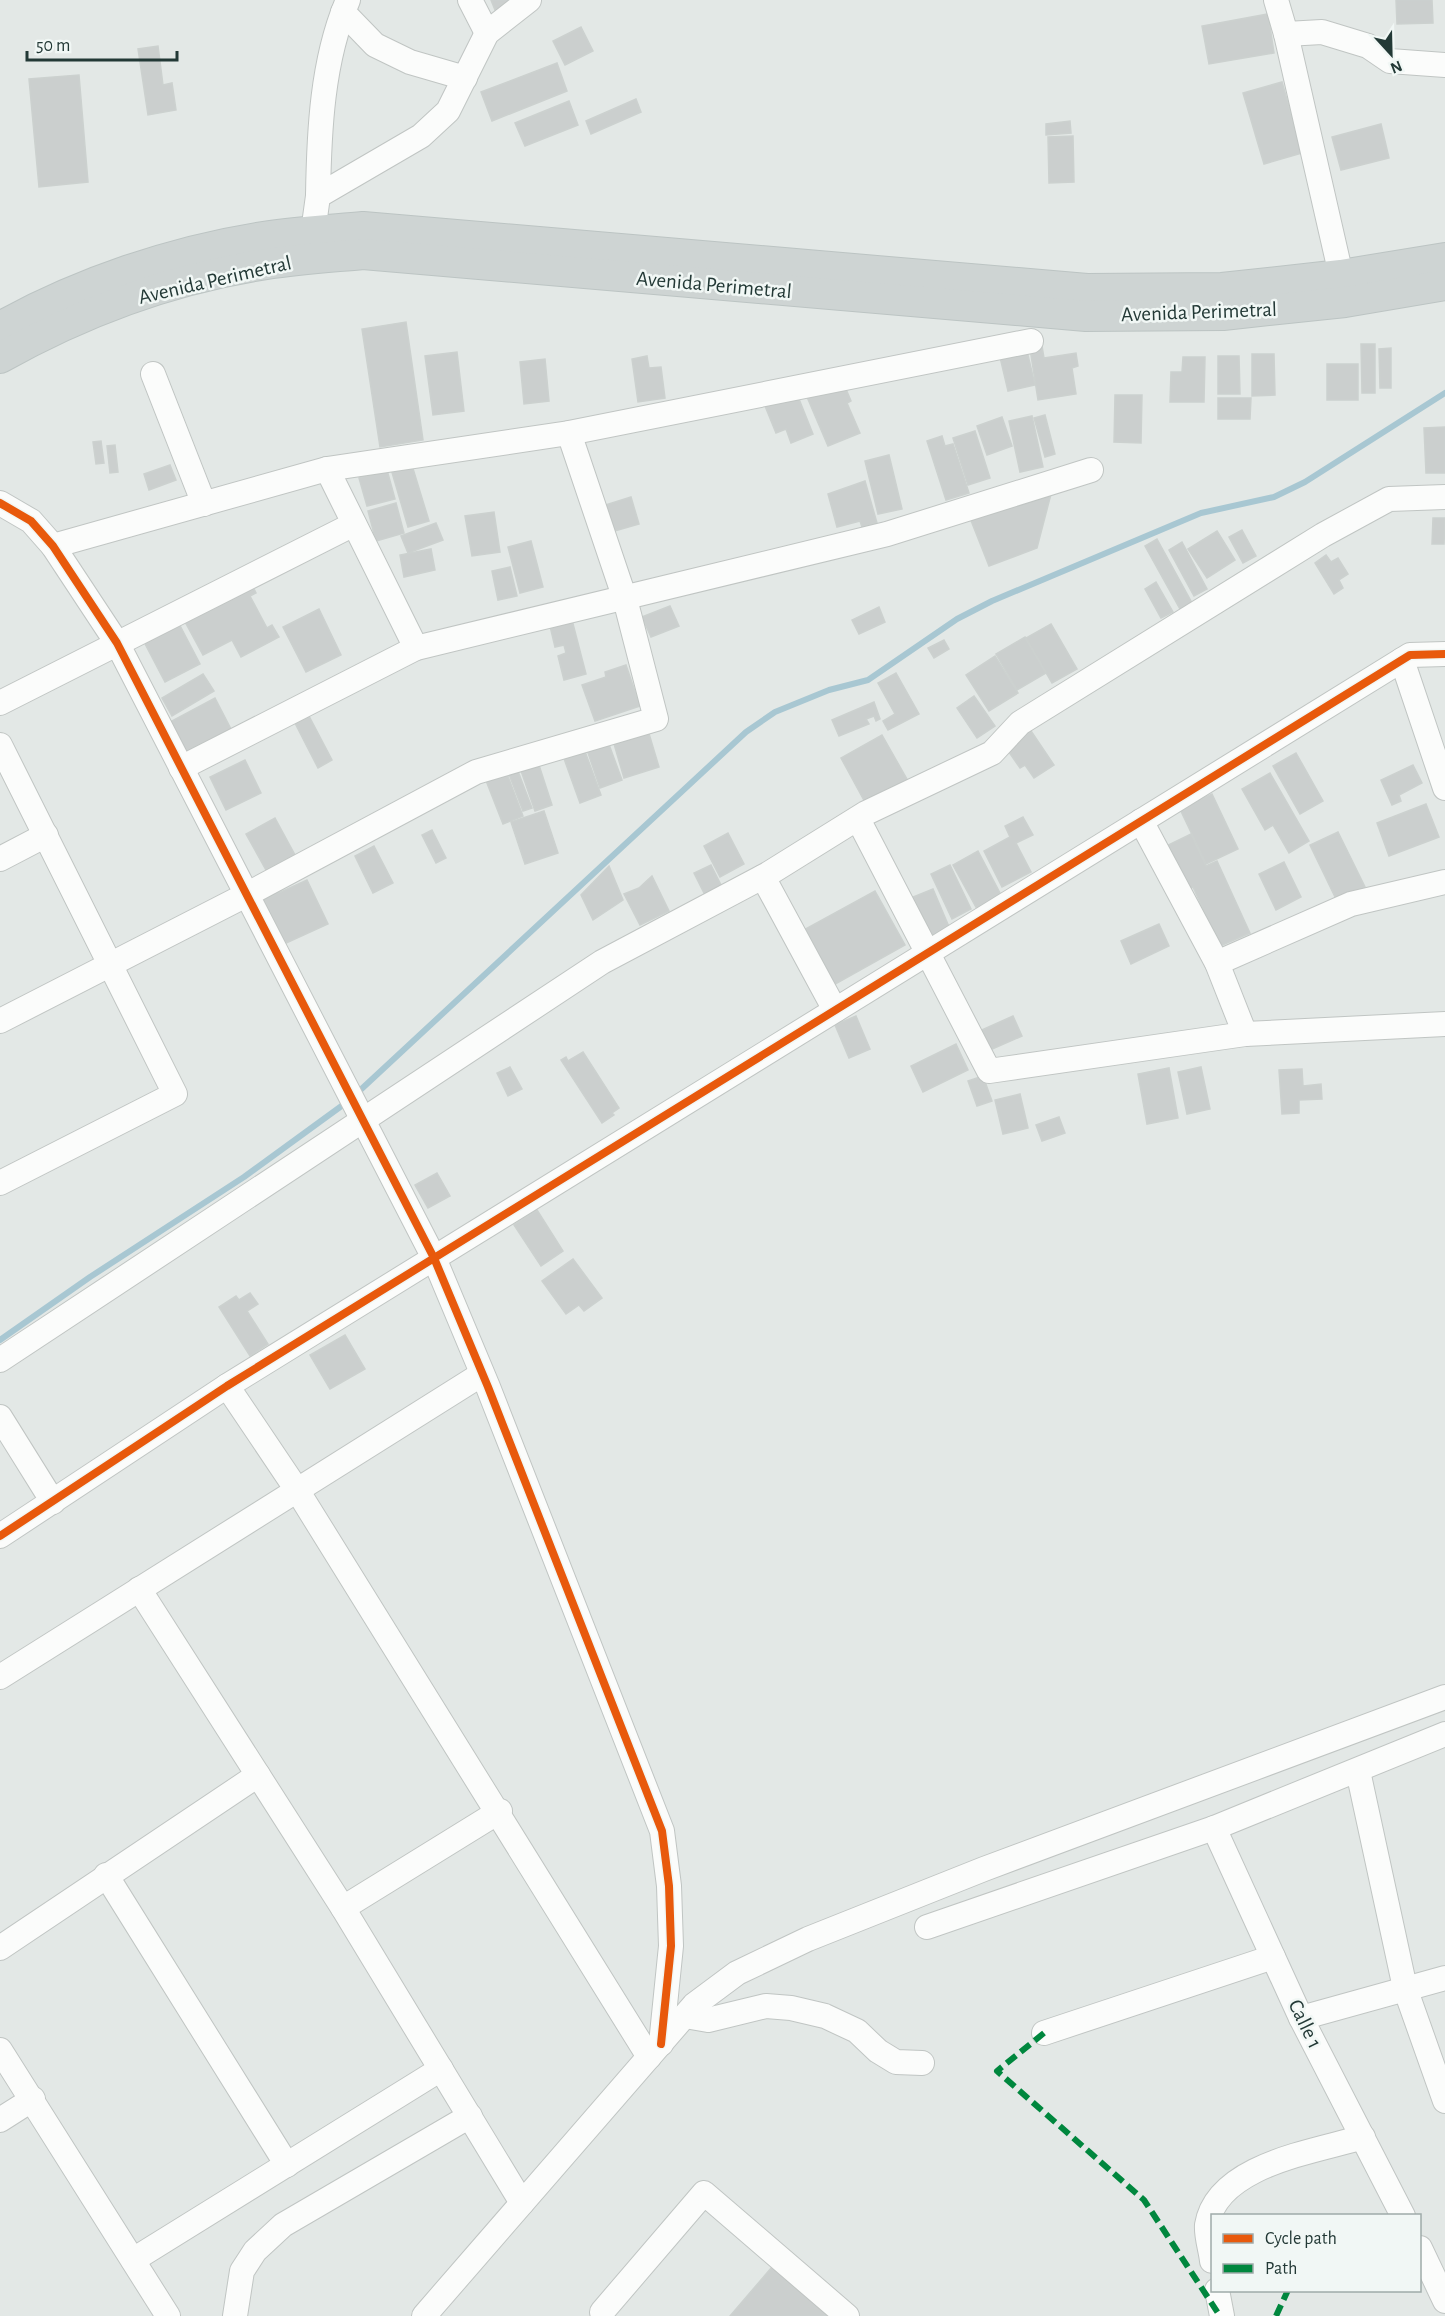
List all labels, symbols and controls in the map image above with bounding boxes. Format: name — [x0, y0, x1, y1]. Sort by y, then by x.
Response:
scale bar — [27, 24, 177, 62]
north arrow — [1361, 24, 1421, 84]
text: 50 m — [36, 37, 70, 55]
text: N — [1388, 57, 1404, 76]
street label: Avenida Perimetral — [137, 252, 293, 308]
street label: Avenida Perimetral — [635, 268, 793, 302]
street label: Avenida Perimetral — [1121, 299, 1277, 325]
street label: Calle 1 — [1284, 1996, 1326, 2052]
legend — [1211, 2214, 1421, 2292]
text: Cycle path — [1265, 2230, 1337, 2248]
text: Path — [1265, 2260, 1297, 2278]

